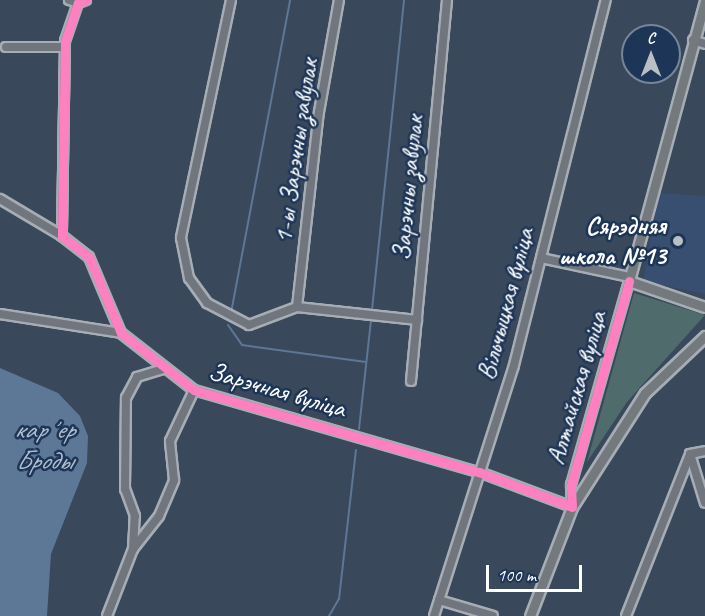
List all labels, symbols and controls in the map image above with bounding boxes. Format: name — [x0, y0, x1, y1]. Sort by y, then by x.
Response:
north arrow — [621, 24, 681, 84]
text: С — [647, 28, 655, 48]
street label: 1-ы Зарэчны завулак — [268, 57, 324, 245]
street label: Зарэчны завулак — [386, 114, 430, 262]
place label: Сярэдняя школа №13 — [559, 210, 666, 272]
street label: Вільчыцкая вуліца — [471, 226, 541, 382]
marker: Сярэдняя школа №13 — [671, 234, 685, 248]
street label: Алтайская вуліца — [541, 309, 613, 467]
street label: Зарэчная вуліца — [206, 356, 348, 424]
water label: карʼер Броды — [14, 413, 74, 476]
scale bar — [489, 553, 585, 591]
text: 100 m — [497, 564, 536, 586]

